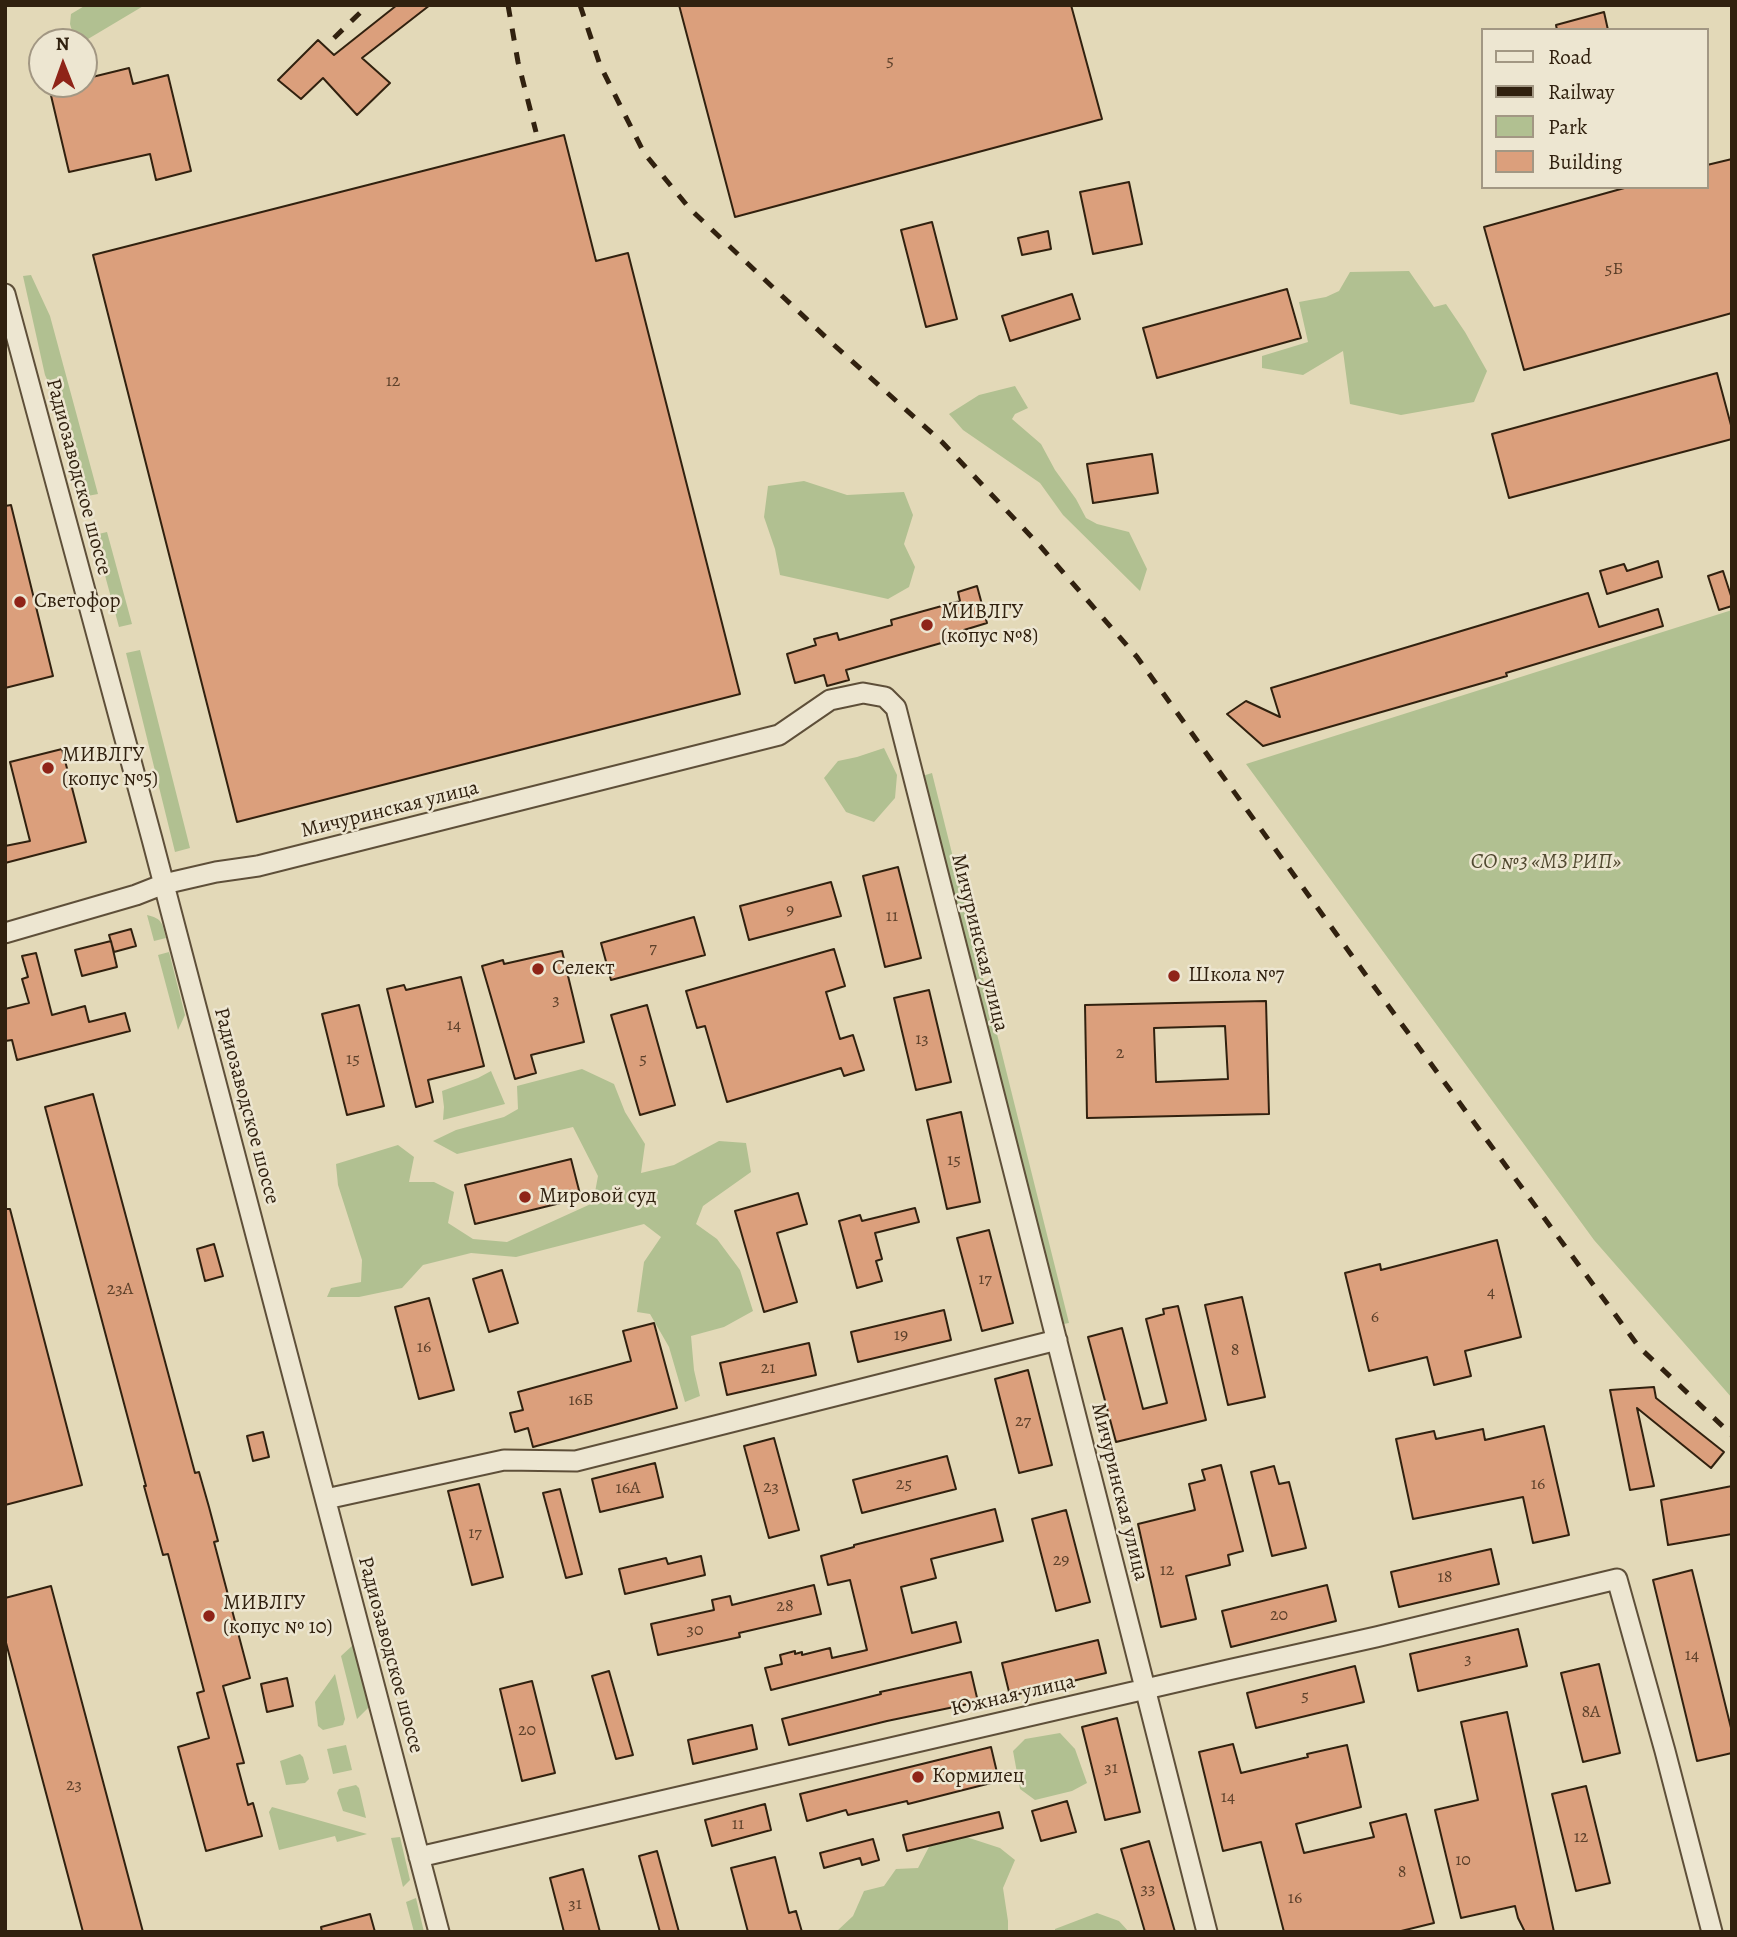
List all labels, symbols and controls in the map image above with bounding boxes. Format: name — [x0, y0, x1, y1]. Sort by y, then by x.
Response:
north arrow — [28, 28, 98, 98]
legend — [1482, 28, 1709, 189]
text: N — [56, 31, 70, 57]
text: Road — [1548, 43, 1592, 71]
house number: 5 — [886, 51, 894, 73]
text: Railway — [1548, 78, 1614, 106]
text: Park — [1548, 113, 1587, 141]
text: Building — [1548, 148, 1622, 176]
house number: 5Б — [1605, 259, 1623, 281]
house number: 12 — [386, 371, 400, 393]
street label: Радиозаводское шоссе — [40, 376, 116, 578]
place label: Светофор — [34, 589, 121, 615]
marker: Светофор — [12, 594, 28, 610]
place label: МИВЛГУ (копус №8) — [941, 600, 1038, 650]
marker: МИВЛГУ (копус №8) — [919, 617, 935, 633]
place label: МИВЛГУ (копус №5) — [62, 743, 158, 793]
marker: МИВЛГУ (копус №5) — [40, 760, 56, 776]
street label: Мичуринская улица — [299, 776, 481, 844]
park label: СО №3 «МЗ РИП» — [1471, 850, 1621, 876]
street label: Мичуринская улица — [945, 852, 1013, 1034]
house number: 9 — [786, 900, 794, 922]
house number: 11 — [886, 906, 898, 928]
house number: 7 — [649, 938, 657, 960]
place label: Селект — [552, 956, 615, 982]
marker: Селект — [530, 961, 546, 977]
place label: Школа №7 — [1188, 963, 1284, 989]
marker: Школа №7 — [1166, 968, 1182, 984]
house number: 3 — [552, 990, 560, 1012]
street label: Радиозаводское шоссе — [208, 1005, 284, 1207]
house number: 14 — [447, 1015, 461, 1037]
house number: 13 — [915, 1029, 929, 1051]
house number: 2 — [1116, 1043, 1124, 1065]
house number: 15 — [346, 1049, 360, 1071]
house number: 5 — [639, 1049, 647, 1071]
house number: 15 — [947, 1150, 961, 1172]
place label: Мировой суд — [539, 1184, 657, 1210]
marker: Мировой суд — [517, 1189, 533, 1205]
house number: 17 — [978, 1269, 992, 1291]
house number: 23А — [107, 1279, 133, 1301]
house number: 4 — [1487, 1282, 1495, 1304]
house number: 6 — [1371, 1307, 1379, 1329]
house number: 19 — [894, 1325, 908, 1347]
house number: 16 — [417, 1337, 431, 1359]
house number: 8 — [1231, 1340, 1239, 1362]
house number: 21 — [761, 1358, 775, 1380]
house number: 16Б — [568, 1390, 594, 1412]
street label: Мичуринская улица — [1085, 1401, 1153, 1583]
house number: 27 — [1015, 1411, 1031, 1433]
house number: 25 — [896, 1474, 912, 1496]
house number: 16 — [1531, 1474, 1545, 1496]
house number: 23 — [763, 1477, 779, 1499]
house number: 16А — [616, 1478, 640, 1500]
house number: 17 — [468, 1523, 482, 1545]
house number: 29 — [1053, 1550, 1069, 1572]
street label: Радиозаводское шоссе — [352, 1554, 428, 1756]
house number: 12 — [1160, 1560, 1174, 1582]
house number: 18 — [1438, 1567, 1452, 1589]
place label: МИВЛГУ (копус № 10) — [223, 1591, 333, 1641]
house number: 28 — [776, 1596, 794, 1618]
house number: 20 — [1270, 1605, 1288, 1627]
marker: МИВЛГУ (копус № 10) — [201, 1608, 217, 1624]
house number: 30 — [686, 1620, 704, 1642]
house number: 14 — [1685, 1645, 1699, 1667]
house number: 3 — [1464, 1649, 1472, 1671]
street label: Южная улица — [948, 1669, 1078, 1723]
house number: 5 — [1301, 1686, 1309, 1708]
house number: 8А — [1581, 1702, 1601, 1724]
house number: 20 — [518, 1720, 536, 1742]
house number: 31 — [1104, 1758, 1118, 1780]
place label: Кормилец — [932, 1764, 1025, 1790]
marker: Кормилец — [910, 1769, 926, 1785]
house number: 23 — [66, 1775, 82, 1797]
house number: 14 — [1221, 1787, 1235, 1809]
house number: 11 — [732, 1814, 744, 1836]
house number: 12 — [1574, 1827, 1588, 1849]
house number: 10 — [1455, 1850, 1471, 1872]
house number: 8 — [1398, 1862, 1406, 1884]
house number: 33 — [1141, 1879, 1155, 1901]
house number: 16 — [1288, 1888, 1302, 1910]
house number: 31 — [568, 1894, 582, 1916]

